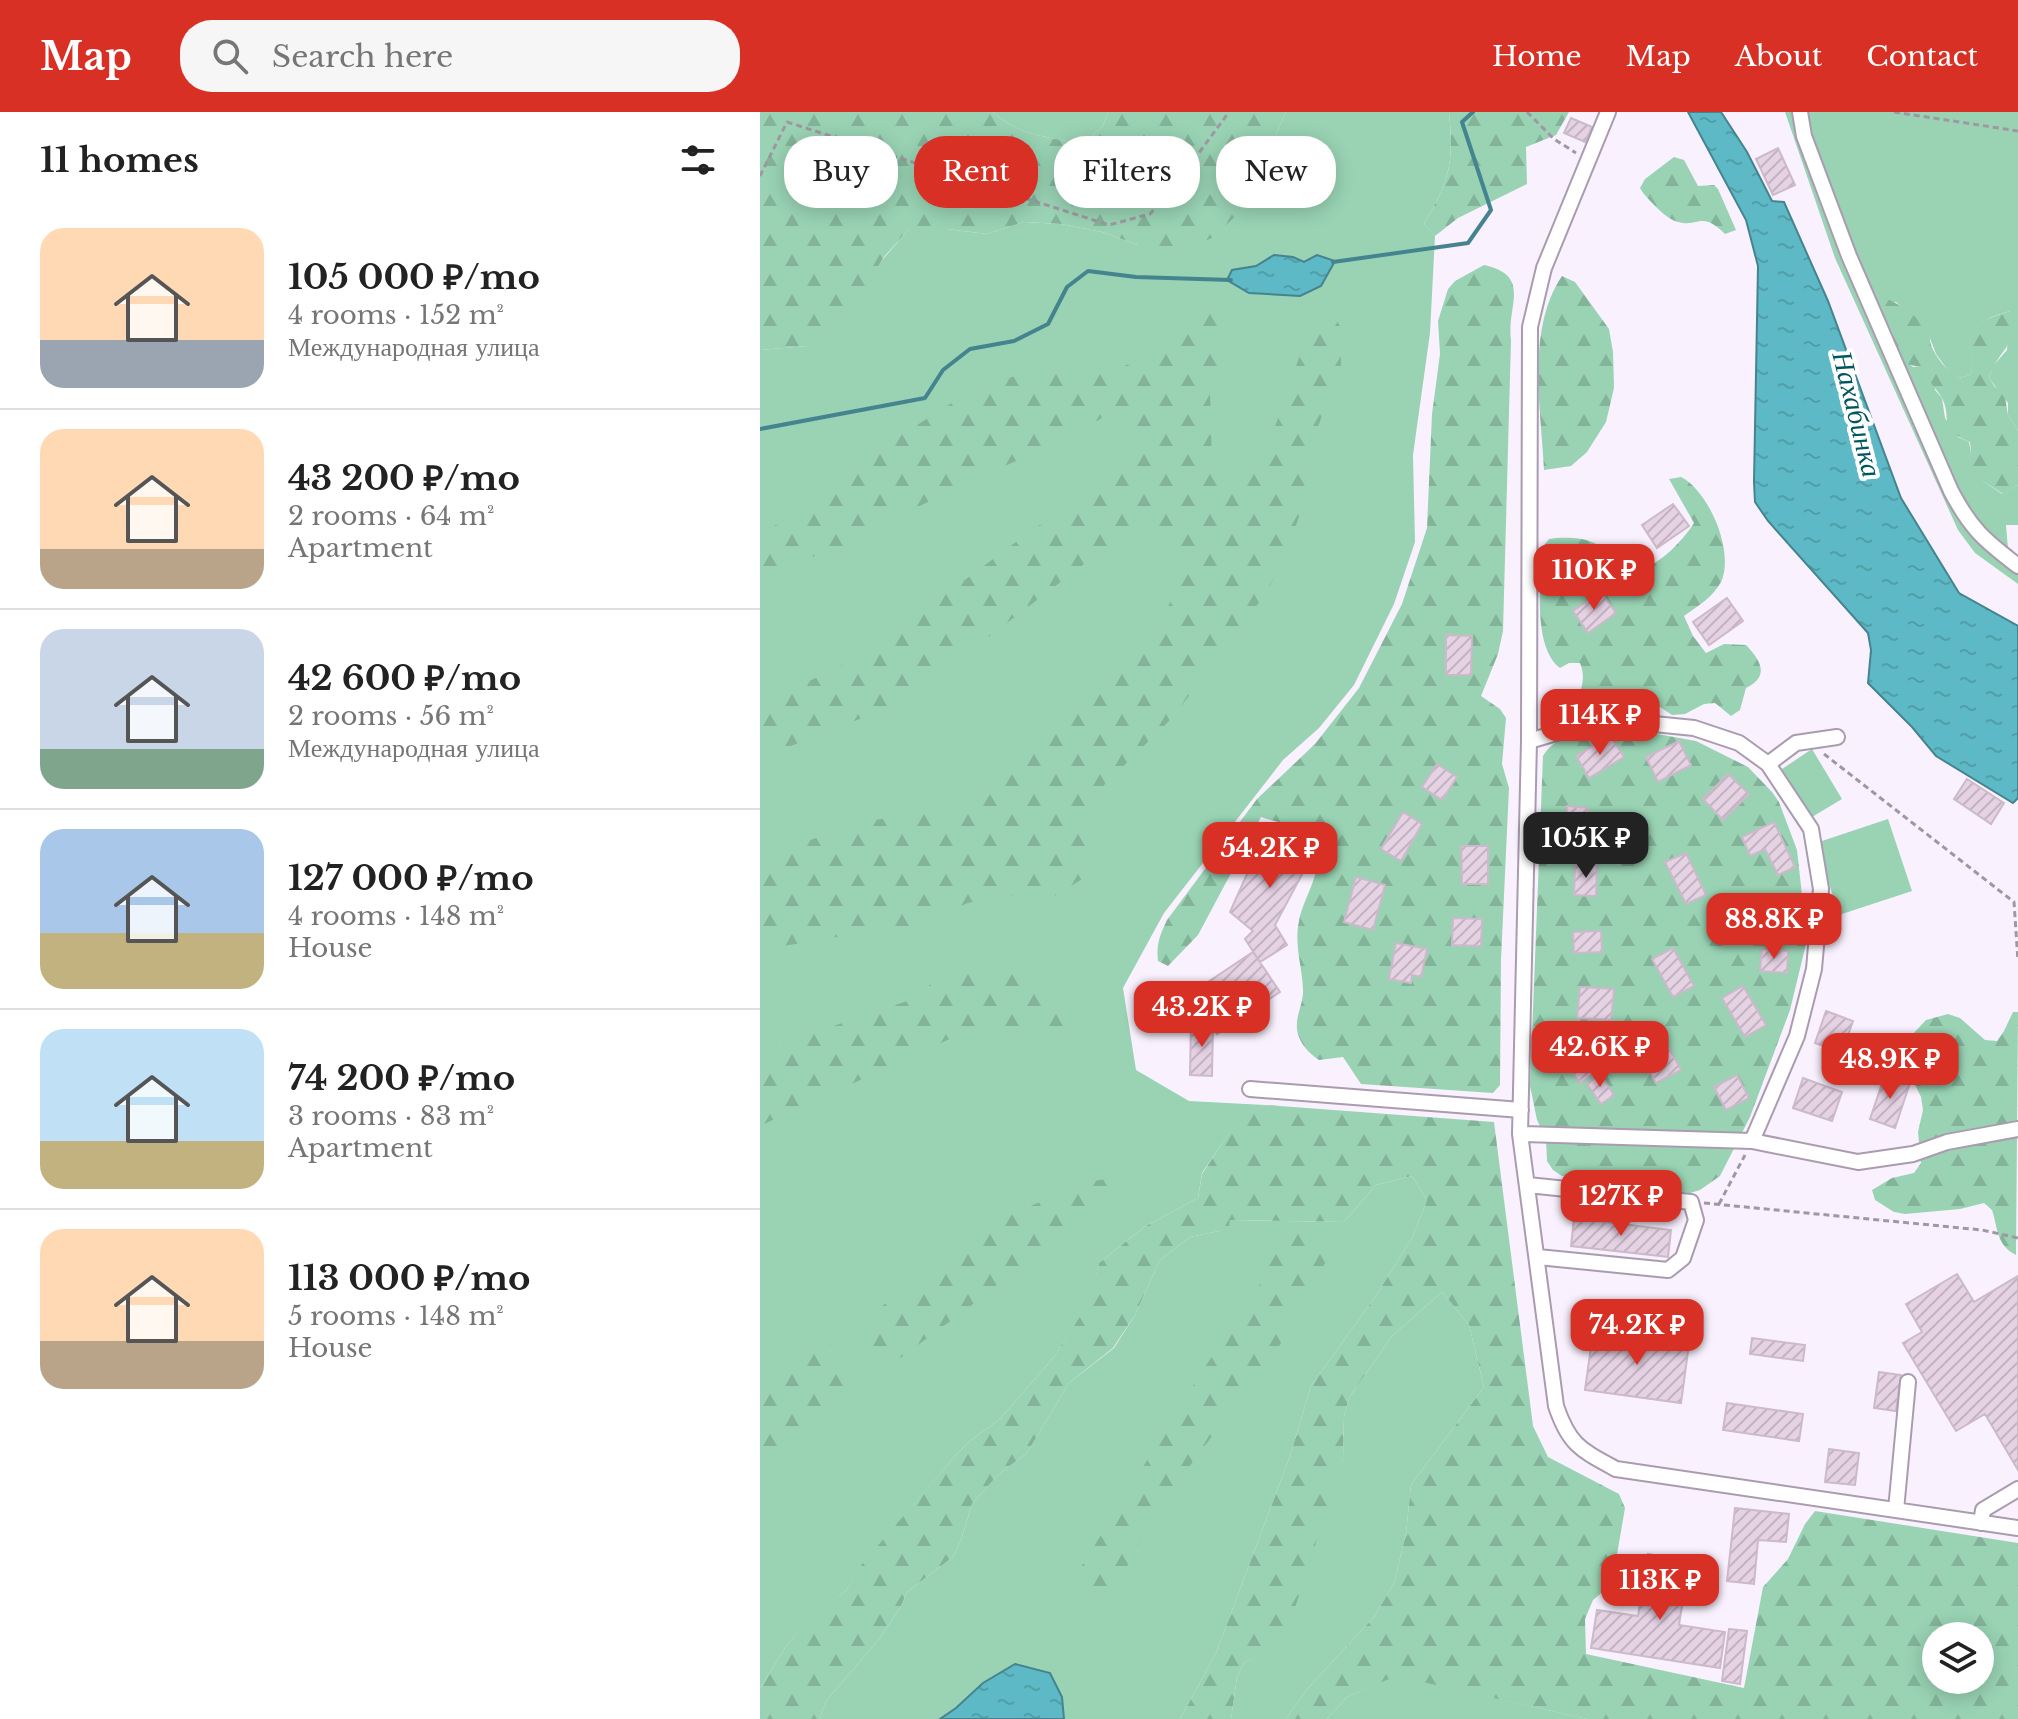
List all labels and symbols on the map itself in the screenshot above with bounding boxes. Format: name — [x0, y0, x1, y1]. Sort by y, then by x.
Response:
water label: Нахабинка — [1824, 346, 1890, 481]
pin: 110K ₽ — [1529, 544, 1659, 612]
pin: 114K ₽ — [1535, 689, 1665, 757]
pin: 105K ₽ — [1521, 812, 1651, 880]
pin: 54.2K ₽ — [1196, 822, 1344, 890]
pin: 88.8K ₽ — [1700, 893, 1848, 961]
pin: 43.2K ₽ — [1128, 981, 1276, 1049]
pin: 42.6K ₽ — [1526, 1021, 1674, 1089]
pin: 48.9K ₽ — [1816, 1033, 1964, 1101]
pin: 127K ₽ — [1556, 1170, 1686, 1238]
pin: 74.2K ₽ — [1563, 1299, 1711, 1367]
pin: 113K ₽ — [1595, 1554, 1725, 1622]

